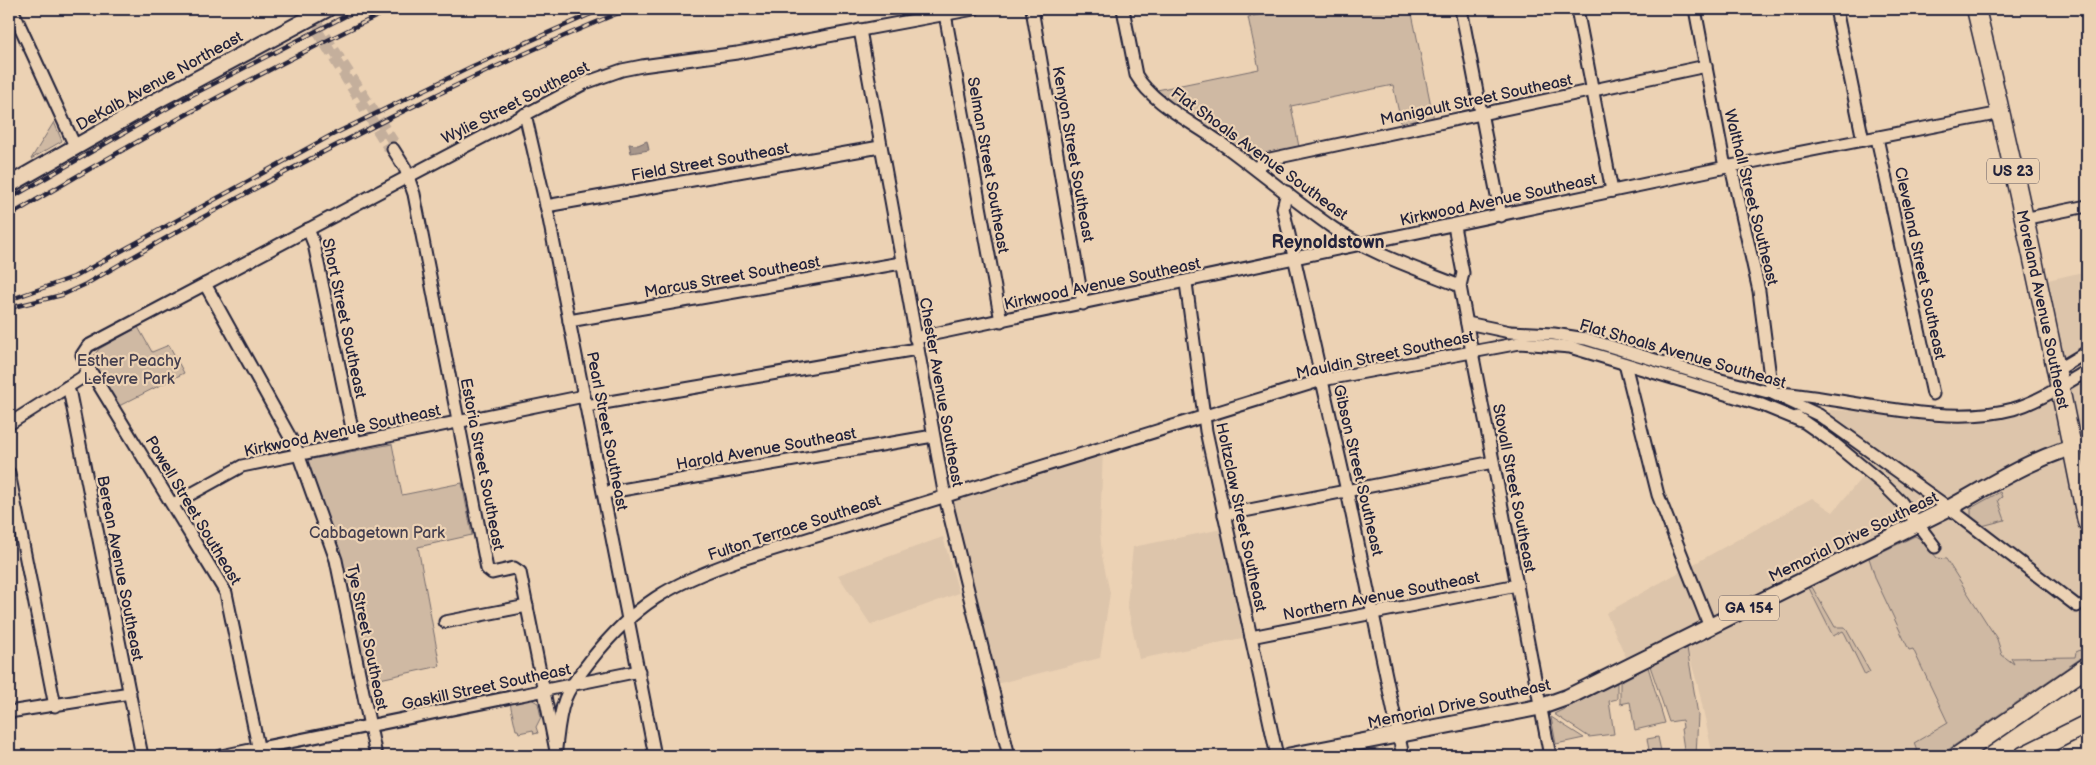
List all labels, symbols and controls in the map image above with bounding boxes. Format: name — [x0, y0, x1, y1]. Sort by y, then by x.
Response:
street label: DeKalb Avenue Northeast — [73, 28, 246, 135]
street label: Wylie Street Southeast — [439, 58, 593, 149]
street label: Kenyon Street Southeast — [1048, 65, 1097, 244]
street label: Manigault Street Southeast — [1379, 71, 1574, 130]
street label: Selman Street Southeast — [963, 76, 1012, 255]
street label: Flat Shoals Avenue Southeast — [1167, 84, 1351, 225]
street label: Walthall Street Southeast — [1719, 107, 1782, 287]
street label: Field Street Southeast — [630, 139, 791, 186]
road number: US 23 — [1987, 158, 2039, 184]
street label: Cleveland Street Southeast — [1890, 165, 1949, 361]
street label: Kirkwood Avenue Southeast — [1398, 170, 1598, 231]
street label: Moreland Avenue Southeast — [2011, 208, 2072, 411]
district label: Reynoldstown — [1272, 232, 1384, 253]
street label: Short Street Southeast — [317, 237, 370, 400]
street label: Marcus Street Southeast — [643, 253, 822, 302]
street label: Kirkwood Avenue Southeast — [1002, 254, 1202, 315]
street label: Chester Avenue Southeast — [914, 296, 967, 489]
street label: Flat Shoals Avenue Southeast — [1577, 316, 1788, 393]
street label: Mauldin Street Southeast — [1294, 327, 1476, 384]
street label: Pearl Street Southeast — [582, 350, 631, 513]
park label: Esther Peachy Lefevre Park — [77, 352, 182, 389]
street label: Estoria Street Southeast — [455, 377, 508, 552]
street label: Gibson Street Southeast — [1329, 383, 1387, 558]
street label: Kirkwood Avenue Southeast — [242, 401, 442, 462]
street label: Stovall Street Southeast — [1488, 402, 1539, 574]
street label: Holtzclaw Street Southeast — [1211, 421, 1270, 614]
street label: Harold Avenue Southeast — [675, 424, 858, 475]
street label: Powell Street Southeast — [141, 433, 245, 589]
street label: Berean Avenue Southeast — [92, 474, 147, 663]
street label: Memorial Drive Southeast — [1766, 488, 1942, 587]
street label: Fulton Terrace Southeast — [706, 491, 883, 565]
park label: Cabbagetown Park — [309, 524, 445, 543]
street label: Tye Street Southeast — [342, 563, 391, 712]
street label: Northern Avenue Southeast — [1281, 568, 1481, 625]
road number: GA 154 — [1719, 596, 1779, 620]
street label: Gaskill Street Southeast — [400, 660, 573, 715]
street label: Memorial Drive Southeast — [1366, 676, 1553, 733]

